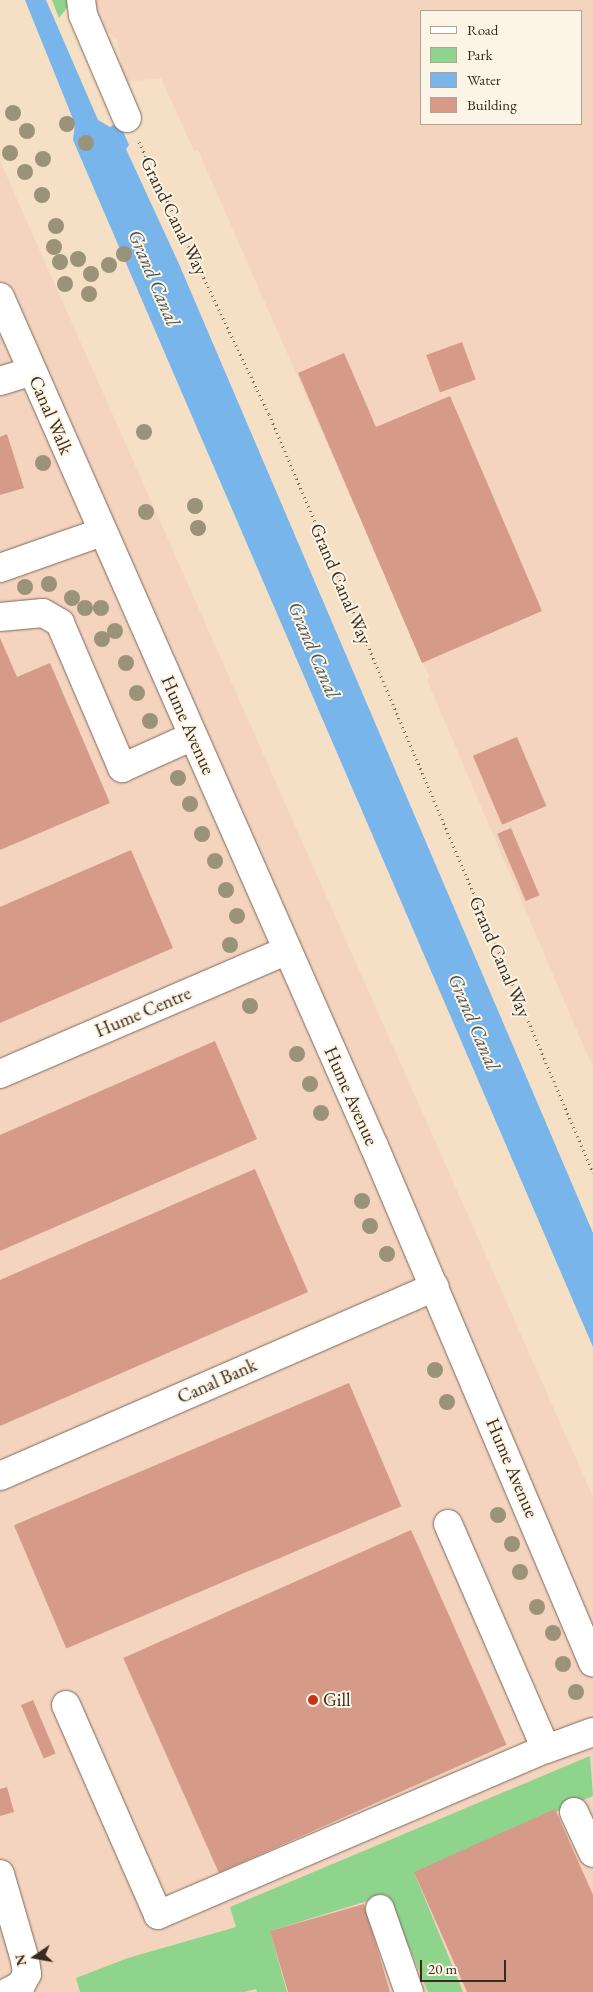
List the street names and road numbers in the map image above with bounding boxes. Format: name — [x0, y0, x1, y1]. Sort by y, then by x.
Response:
street label: Grand Canal Way — [135, 153, 213, 279]
street label: Canal Walk — [24, 372, 78, 458]
street label: Grand Canal Way — [305, 520, 377, 648]
street label: Hume Avenue — [156, 672, 220, 778]
street label: Grand Canal Way — [464, 893, 536, 1021]
street label: Hume Centre — [92, 982, 194, 1042]
street label: Hume Avenue — [319, 1043, 383, 1149]
street label: Canal Bank — [174, 1353, 260, 1409]
street label: Hume Avenue — [481, 1415, 543, 1521]

